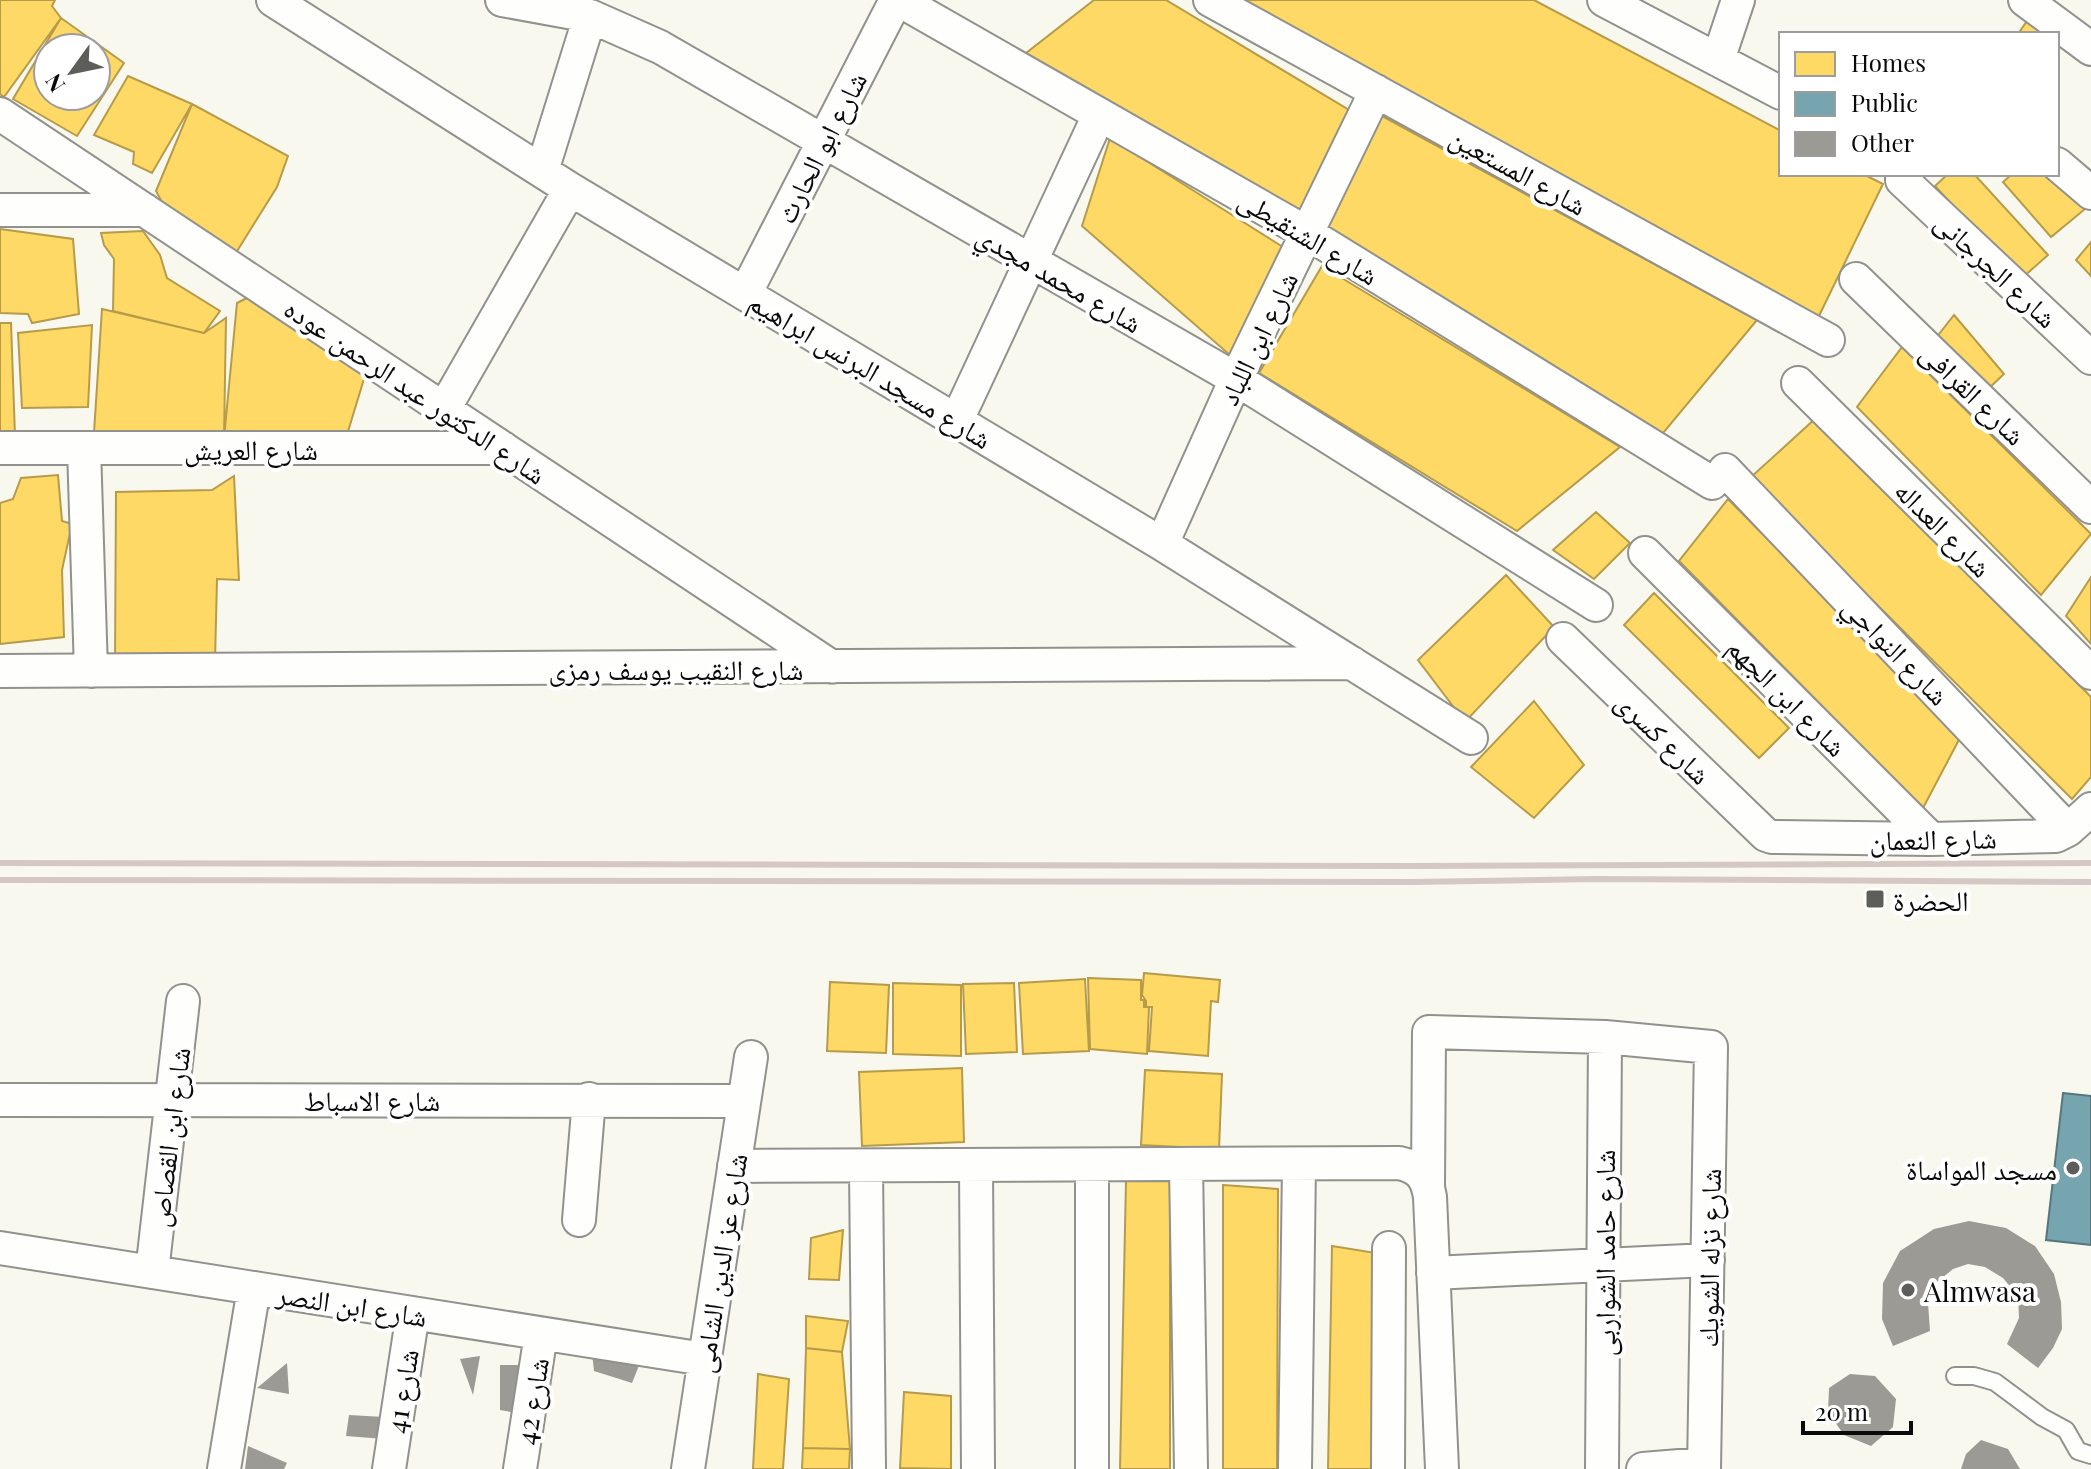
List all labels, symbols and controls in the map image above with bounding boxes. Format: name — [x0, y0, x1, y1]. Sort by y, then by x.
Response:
north arrow — [32, 32, 112, 112]
legend — [1779, 32, 2059, 176]
text: Homes — [1851, 46, 1926, 78]
street label: شارع ابو الحارث — [766, 65, 875, 230]
text: N — [37, 69, 71, 98]
text: Public — [1851, 86, 1918, 118]
street label: شارع المستعين — [1443, 117, 1594, 224]
text: Other — [1851, 126, 1915, 158]
street label: شارع الشنقيطى — [1232, 180, 1386, 293]
street label: شارع الجرجانى — [1927, 203, 2066, 336]
street label: شارع محمد مجدي — [967, 216, 1150, 346]
street label: شارع ابن اللباد — [1209, 265, 1306, 411]
street label: شارع مسجد البرنس ابراهيم — [742, 282, 999, 458]
street label: شارع الدكتور عبد الرحمن عوده — [277, 289, 554, 492]
street label: شارع القرافى — [1913, 334, 2035, 453]
street label: شارع العريش — [184, 430, 318, 468]
street label: شارع العداله — [1887, 471, 2001, 585]
street label: شارع النواجي — [1831, 588, 1958, 717]
street label: شارع ابن الجهم — [1719, 628, 1856, 765]
street label: شارع النقيب يوسف رمزى — [549, 650, 803, 688]
street label: شارع كسرى — [1608, 682, 1720, 792]
street label: شارع النعمان — [1869, 818, 1997, 859]
place label: الحضرة — [1893, 881, 1969, 918]
marker: الحضرة — [1864, 888, 1886, 910]
street label: شارع ابن القصاص — [139, 1045, 198, 1229]
street label: شارع الاسباط — [304, 1081, 440, 1119]
street label: شارع حامد الشواربى — [1585, 1150, 1623, 1356]
place label: مسجد المواساة — [1906, 1150, 2057, 1187]
street label: شارع عز الدين الشامى — [683, 1151, 756, 1376]
marker: مسجد المواساة — [2064, 1159, 2082, 1177]
street label: شارع نزله الشويك — [1688, 1168, 1729, 1348]
place label: Almwasa — [1923, 1272, 2036, 1309]
street label: شارع ابن النصر — [273, 1274, 430, 1335]
marker: Almwasa — [1899, 1281, 1917, 1299]
street label: شارع 41 — [376, 1346, 427, 1436]
street label: شارع 42 — [506, 1355, 557, 1447]
scale bar — [1803, 1385, 1911, 1435]
text: 20 m — [1815, 1395, 1868, 1427]

